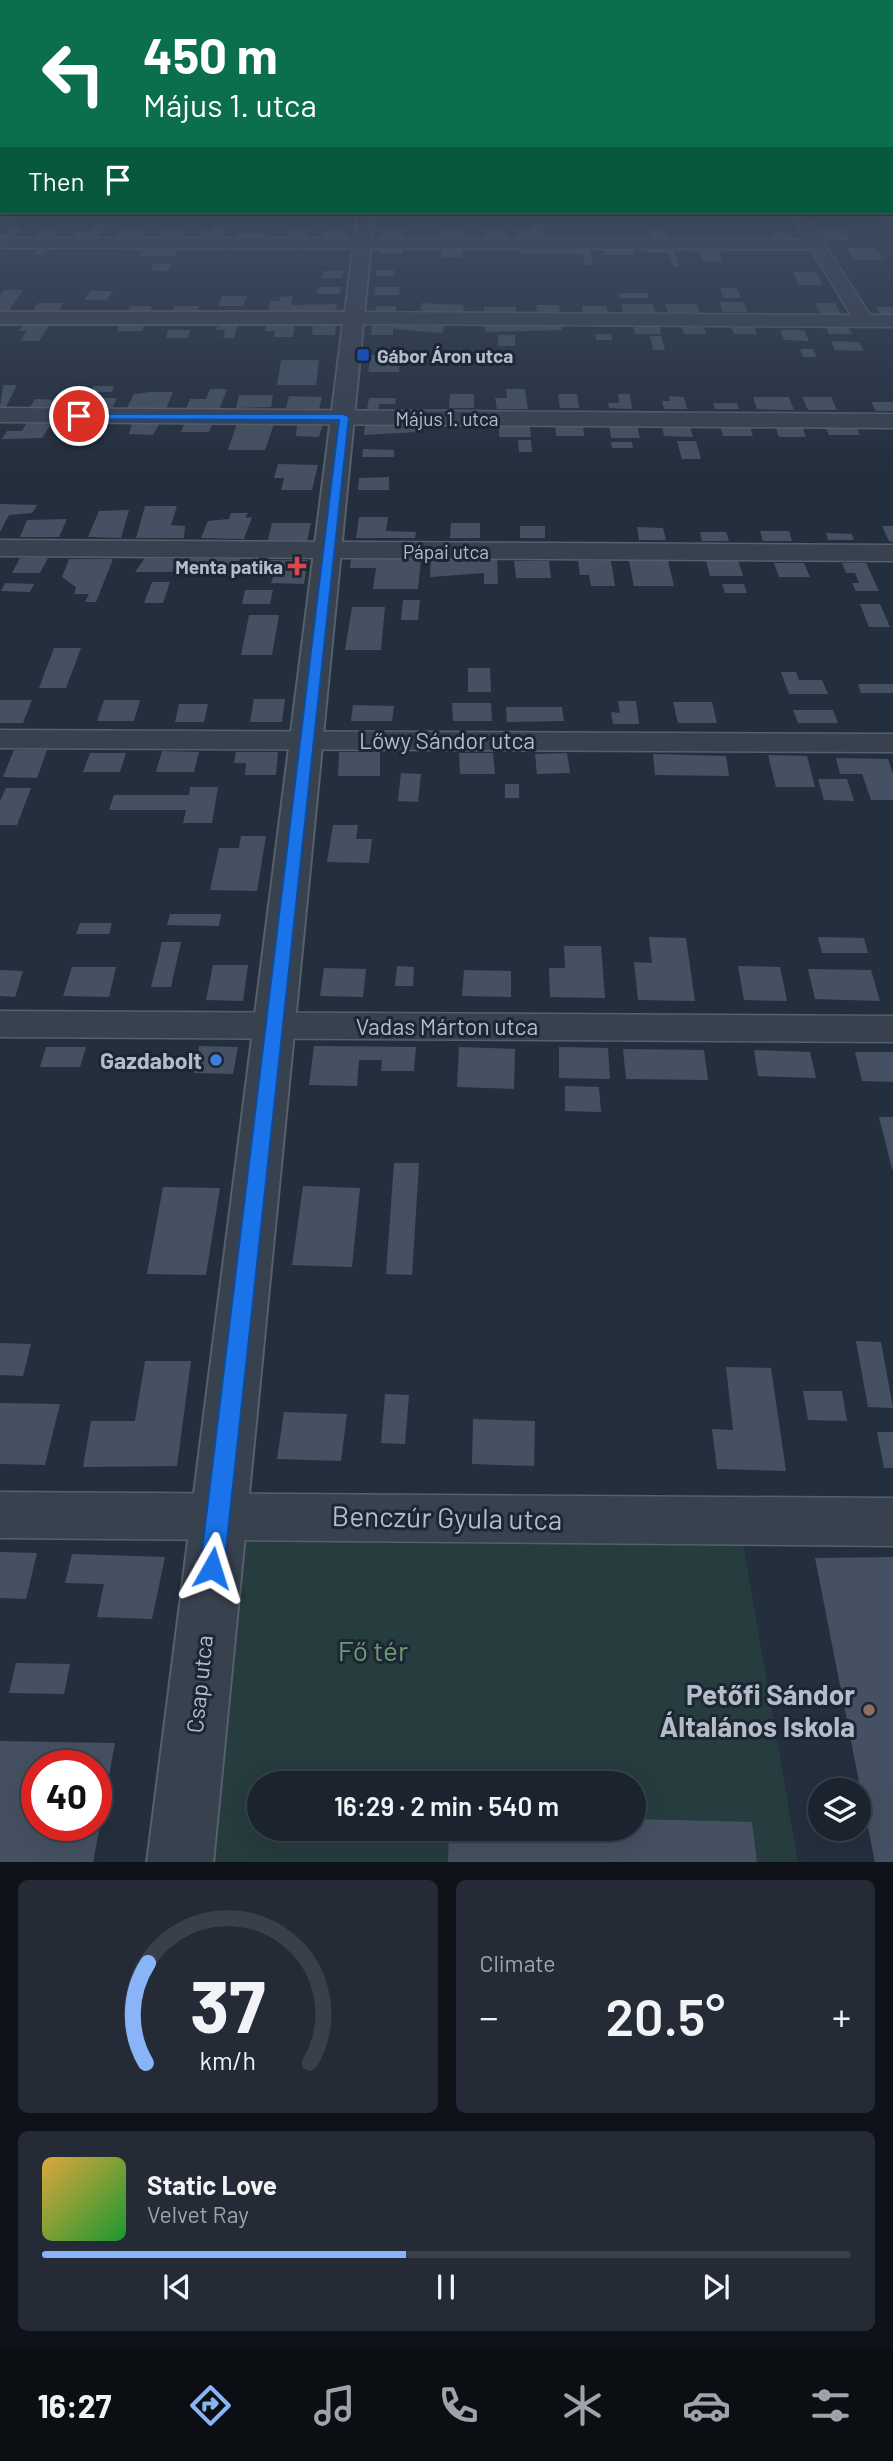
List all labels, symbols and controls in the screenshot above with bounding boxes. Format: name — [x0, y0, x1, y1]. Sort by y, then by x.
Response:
text: 450 m — [143, 25, 278, 84]
icon: left — [28, 28, 119, 119]
text: Május 1. utca — [143, 85, 317, 123]
icon: arrive — [99, 161, 137, 199]
text: Then — [28, 165, 85, 196]
place label: Gábor Áron utca — [377, 344, 513, 367]
marker: Gábor Áron utca — [355, 347, 371, 363]
pin — [49, 386, 109, 446]
icon: arrive — [60, 397, 98, 435]
street label: Május 1. utca — [395, 407, 499, 430]
street label: Pápai utca — [403, 540, 489, 563]
place label: Menta patika — [175, 555, 283, 578]
marker: Menta patika — [289, 558, 305, 574]
street label: Lőwy Sándor utca — [359, 726, 535, 754]
street label: Vadas Márton utca — [356, 1012, 538, 1040]
place label: Gazdabolt — [100, 1046, 202, 1074]
marker: Gazdabolt — [208, 1052, 224, 1068]
street label: Benczúr Gyula utca — [331, 1498, 563, 1536]
position arrow — [175, 1531, 249, 1605]
park label: Fő tér — [338, 1633, 408, 1667]
street label: Csap utca — [180, 1634, 218, 1734]
place label: Petőfi Sándor Általános Iskola — [660, 1677, 855, 1743]
marker: Petőfi Sándor Általános Iskola — [861, 1702, 877, 1718]
speed limit sign: 40 — [21, 1750, 112, 1841]
map controls — [808, 1778, 871, 1841]
button: layers — [808, 1778, 871, 1841]
text: 16:29 · 2 min · 540 m — [334, 1790, 559, 1821]
text: Climate — [480, 1949, 556, 1977]
text: 37 — [190, 1960, 265, 2048]
text: 20.5° — [605, 1984, 725, 2046]
text: − — [480, 1993, 499, 2039]
text: + — [832, 1993, 851, 2039]
text: km/h — [199, 2044, 256, 2074]
text: Static Love — [147, 2169, 277, 2200]
text: Velvet Ray — [147, 2200, 249, 2228]
icon: previous — [158, 2268, 196, 2306]
icon: pause — [427, 2268, 465, 2306]
icon: next — [697, 2268, 735, 2306]
icon: directions — [186, 2381, 235, 2430]
icon: music — [310, 2381, 359, 2430]
icon: phone — [434, 2381, 483, 2430]
icon: climate — [558, 2381, 607, 2430]
icon: car — [682, 2381, 731, 2430]
icon: filters — [806, 2381, 855, 2430]
text: 16:27 — [38, 2386, 111, 2424]

